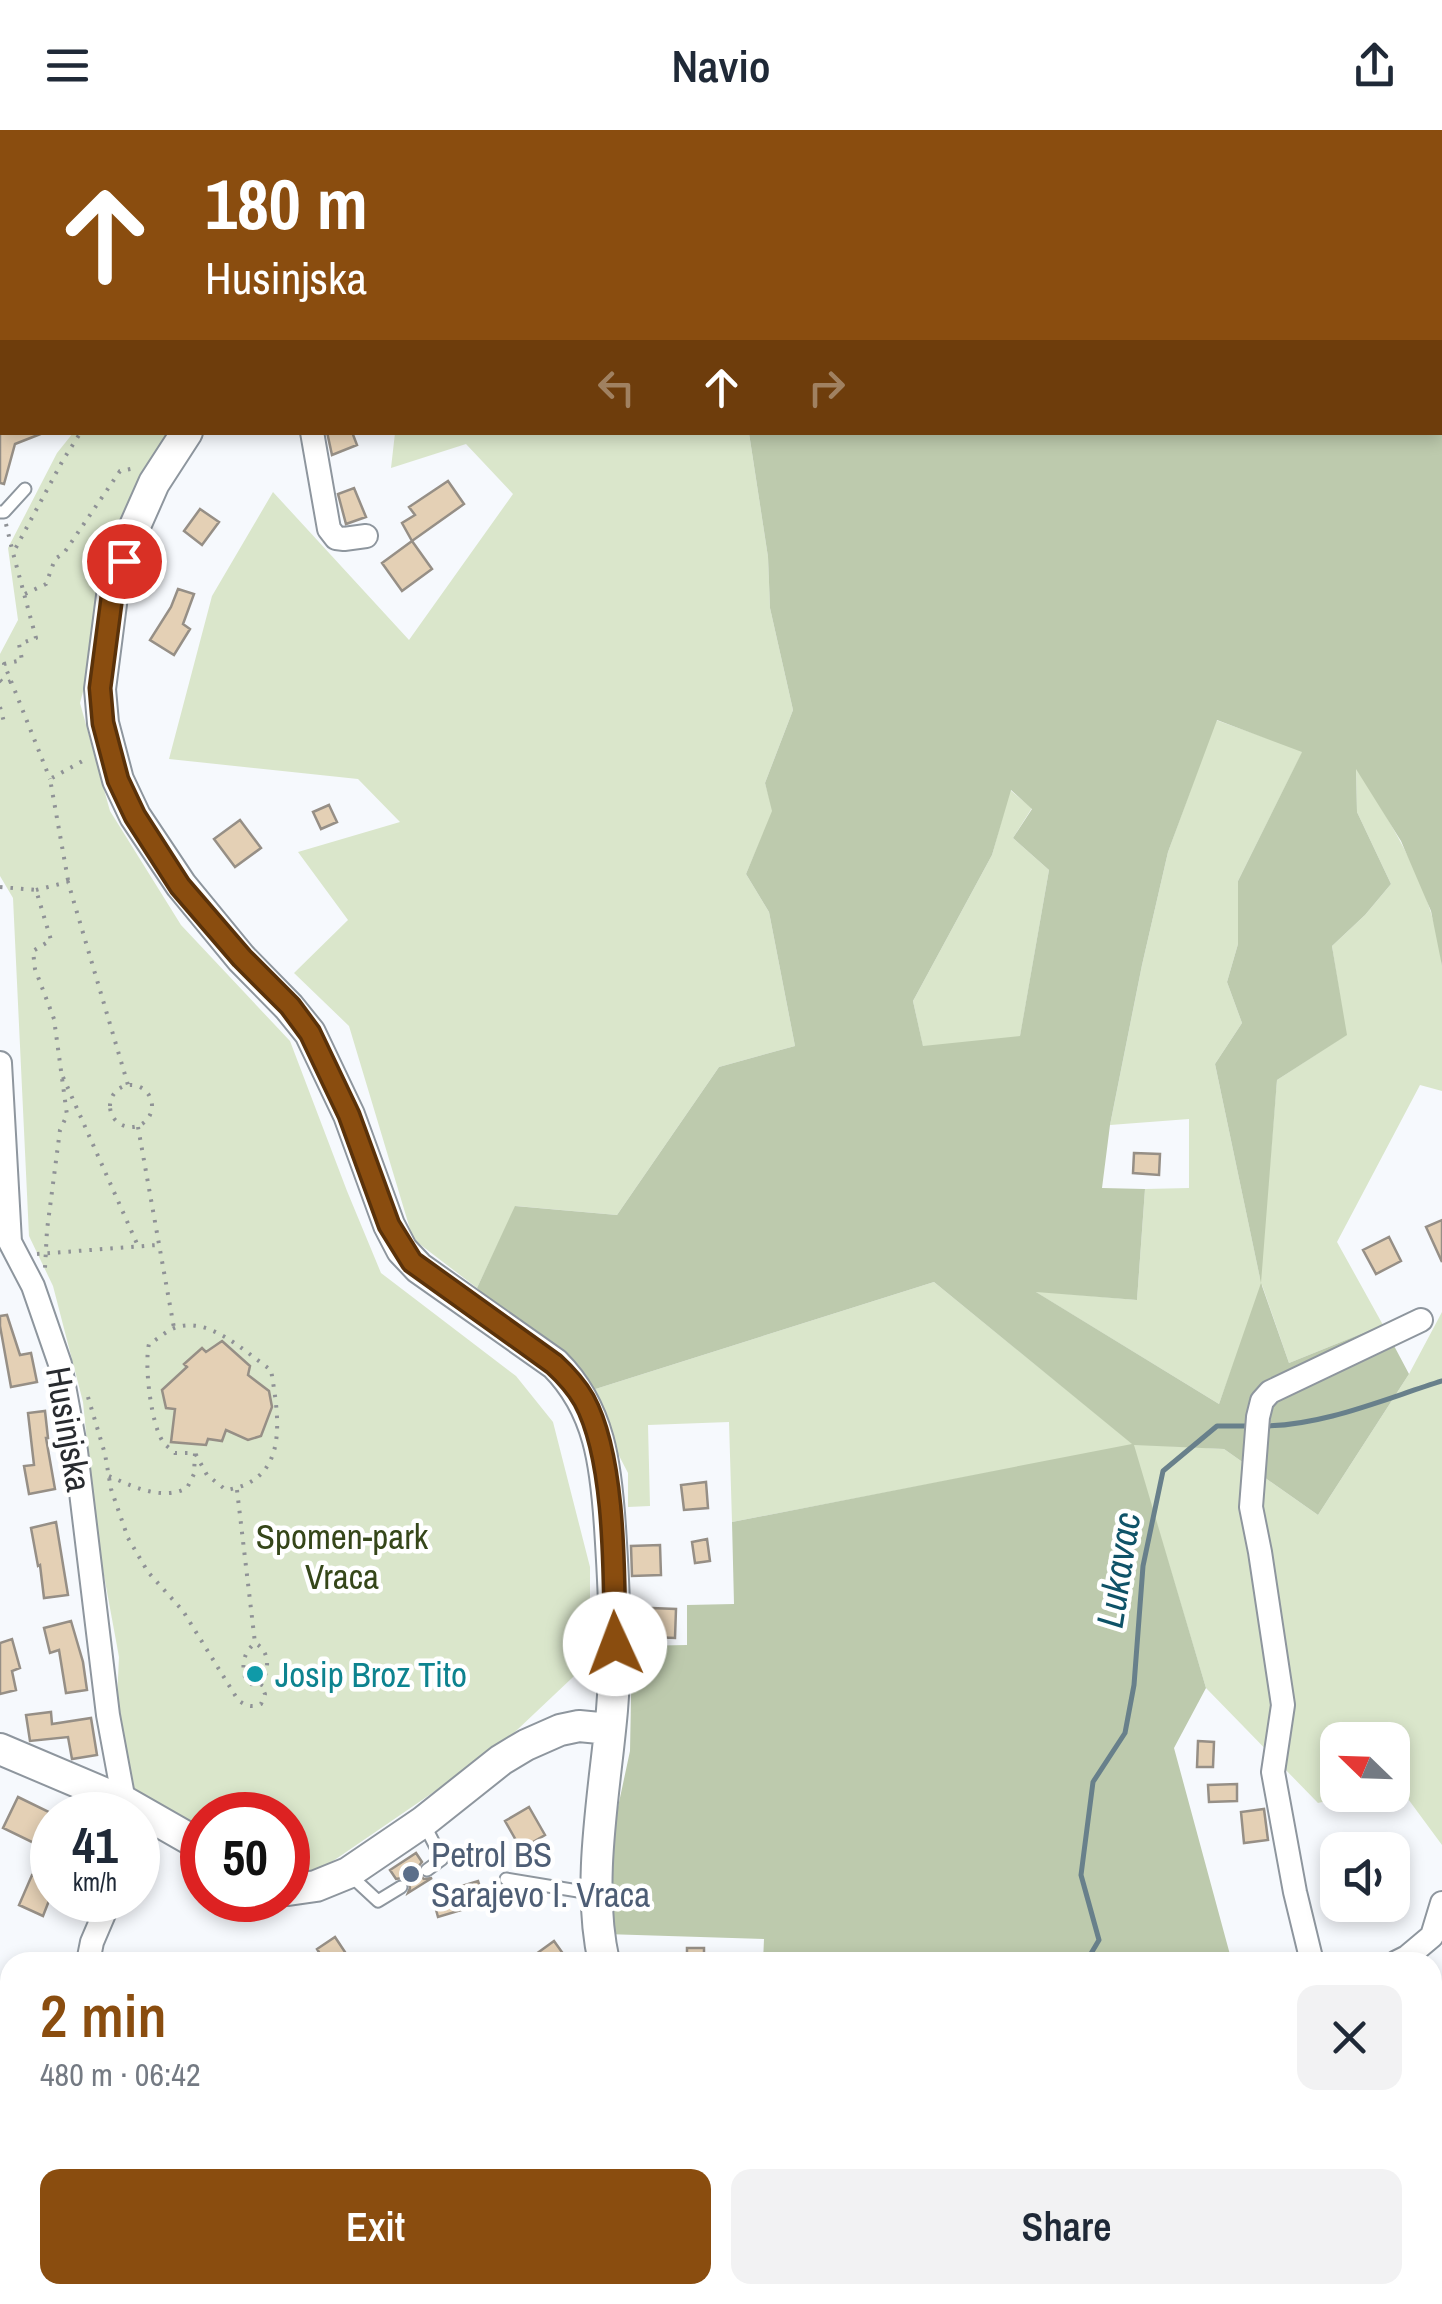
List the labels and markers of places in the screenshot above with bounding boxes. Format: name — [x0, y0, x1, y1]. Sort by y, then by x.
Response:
pin — [82, 519, 167, 604]
place label: Josip Broz Tito — [275, 1651, 467, 1698]
marker: Josip Broz Tito — [244, 1663, 266, 1685]
place label: Petrol BS Sarajevo I. Vraca — [431, 1831, 650, 1918]
marker: Petrol BS Sarajevo I. Vraca — [400, 1863, 422, 1885]

